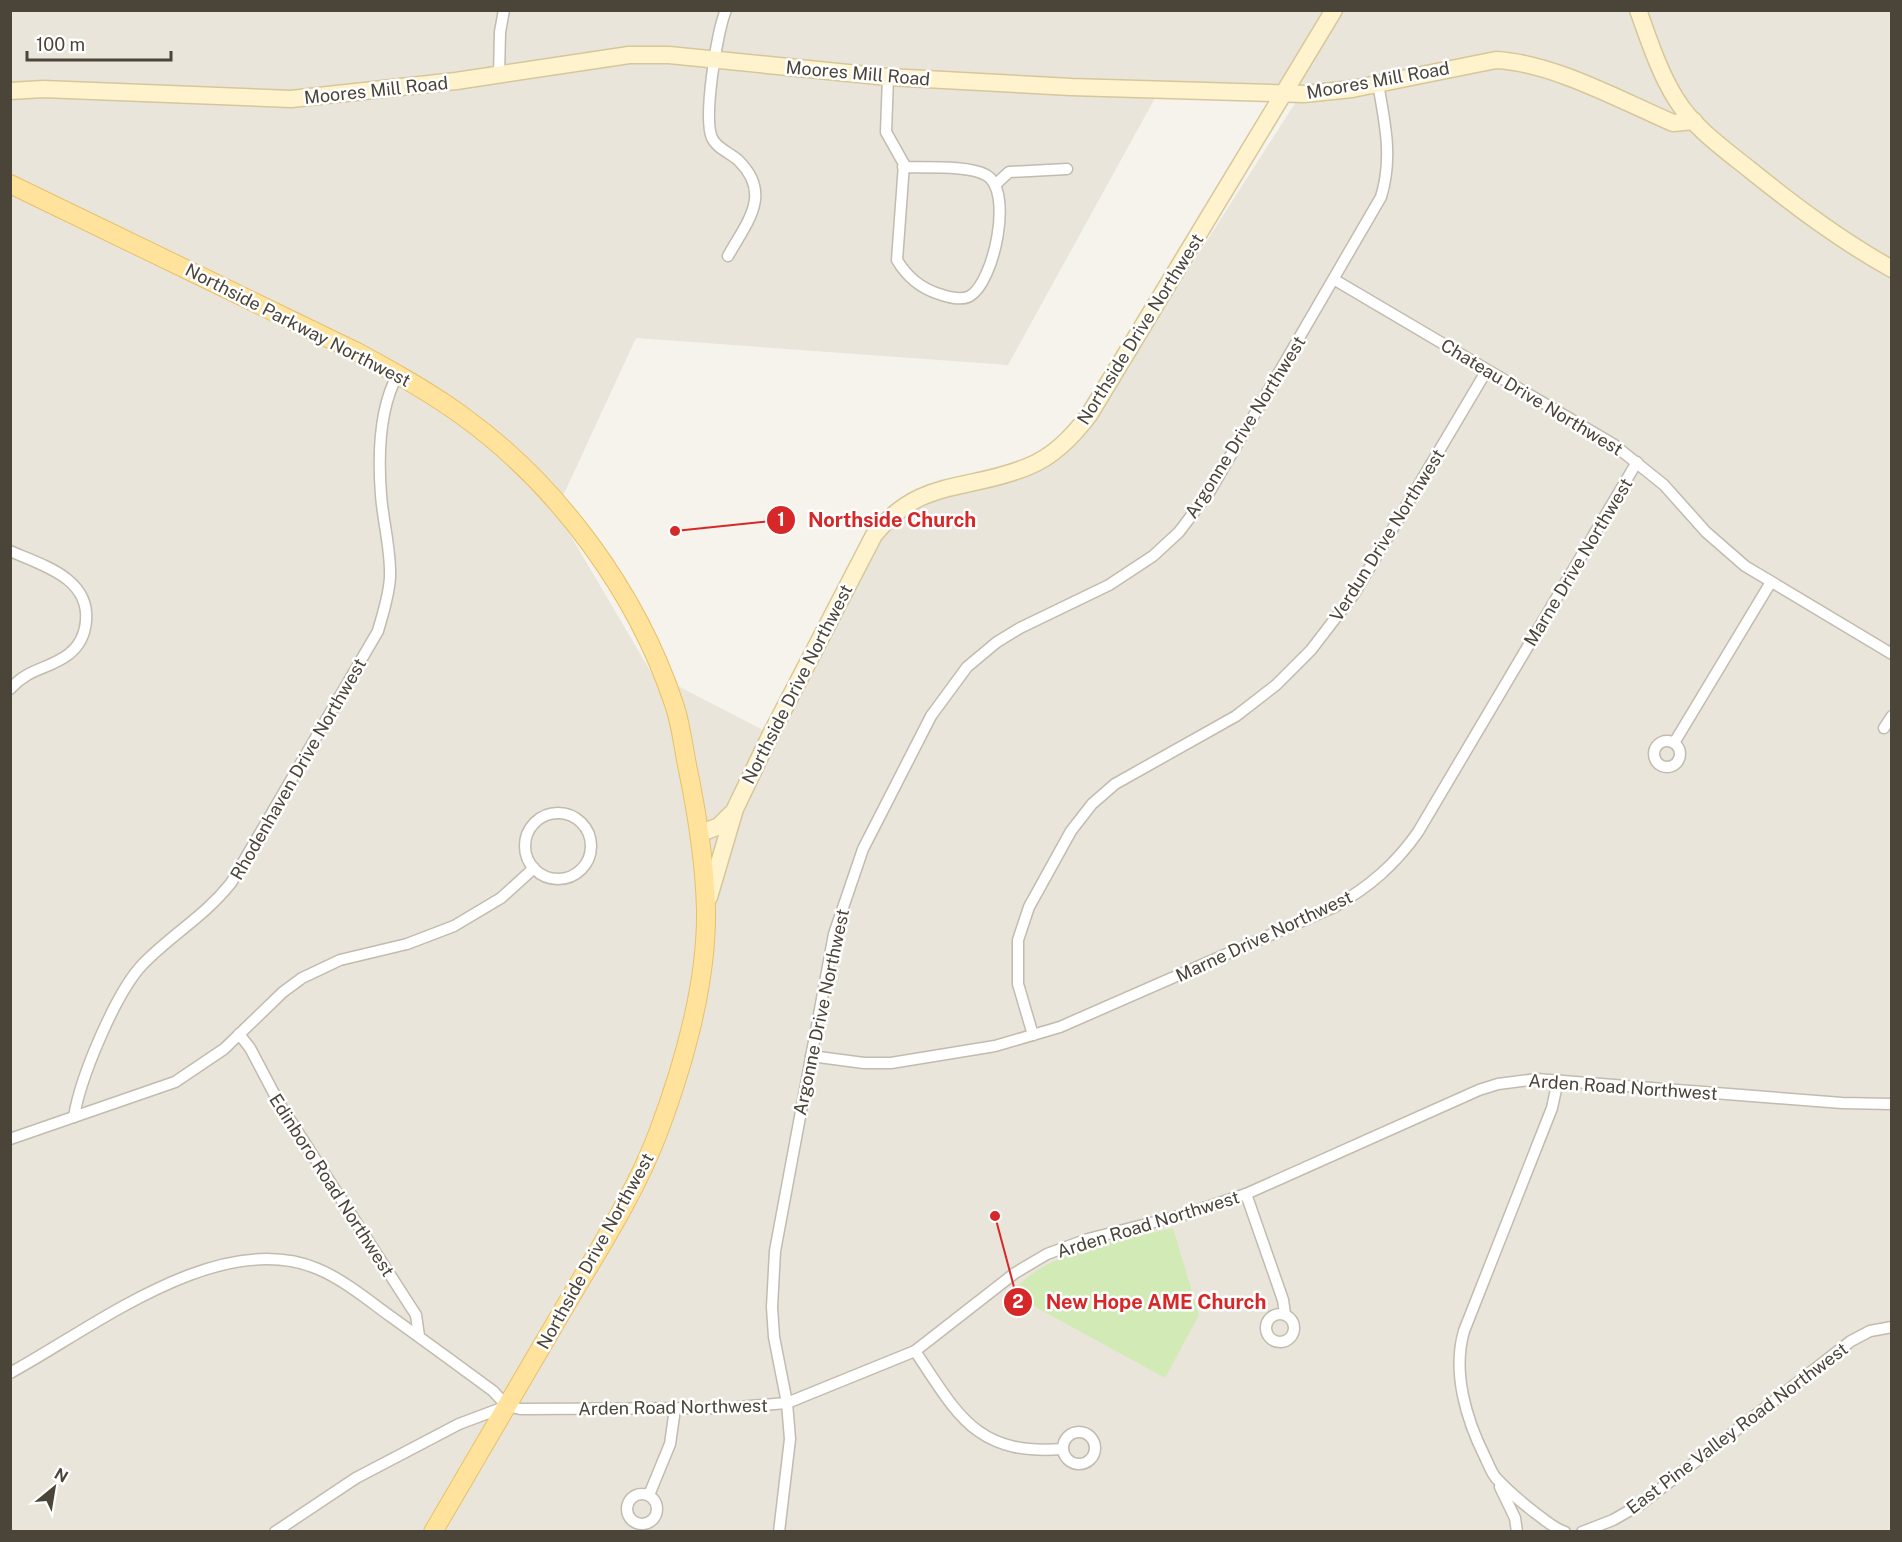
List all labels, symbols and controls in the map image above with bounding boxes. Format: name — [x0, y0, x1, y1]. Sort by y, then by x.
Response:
scale bar — [27, 24, 171, 62]
text: 100 m — [36, 34, 85, 55]
street label: Moores Mill Road — [785, 56, 931, 90]
street label: Moores Mill Road — [1305, 57, 1451, 103]
street label: Moores Mill Road — [303, 72, 449, 108]
street label: Northside Drive Northwest — [1072, 230, 1208, 428]
street label: Northside Parkway Northwest — [182, 259, 414, 391]
street label: Argonne Drive Northwest — [1180, 332, 1310, 522]
street label: Chateau Drive Northwest — [1437, 334, 1627, 460]
street label: Verdun Drive Northwest — [1325, 445, 1449, 625]
street label: Marne Drive Northwest — [1519, 474, 1637, 650]
callout: Northside Church — [766, 501, 988, 539]
text: Northside Church — [808, 508, 976, 532]
text: 1 — [777, 509, 785, 530]
street label: Northside Drive Northwest — [737, 581, 857, 787]
street label: Rhodenhaven Drive Northwest — [226, 654, 370, 884]
street label: Marne Drive Northwest — [1172, 886, 1356, 986]
street label: Argonne Drive Northwest — [789, 907, 853, 1117]
street label: Arden Road Northwest — [1528, 1070, 1718, 1104]
street label: Edinboro Road Northwest — [265, 1090, 399, 1280]
street label: Northside Drive Northwest — [532, 1149, 658, 1353]
street label: Arden Road Northwest — [1054, 1186, 1242, 1262]
callout: New Hope AME Church — [1003, 1283, 1278, 1321]
text: New Hope AME Church — [1046, 1290, 1266, 1314]
text: 2 — [1012, 1291, 1024, 1312]
street label: East Pine Valley Road Northwest — [1622, 1338, 1852, 1518]
street label: Arden Road Northwest — [578, 1395, 768, 1419]
north arrow — [24, 1458, 84, 1518]
text: N — [51, 1464, 71, 1487]

